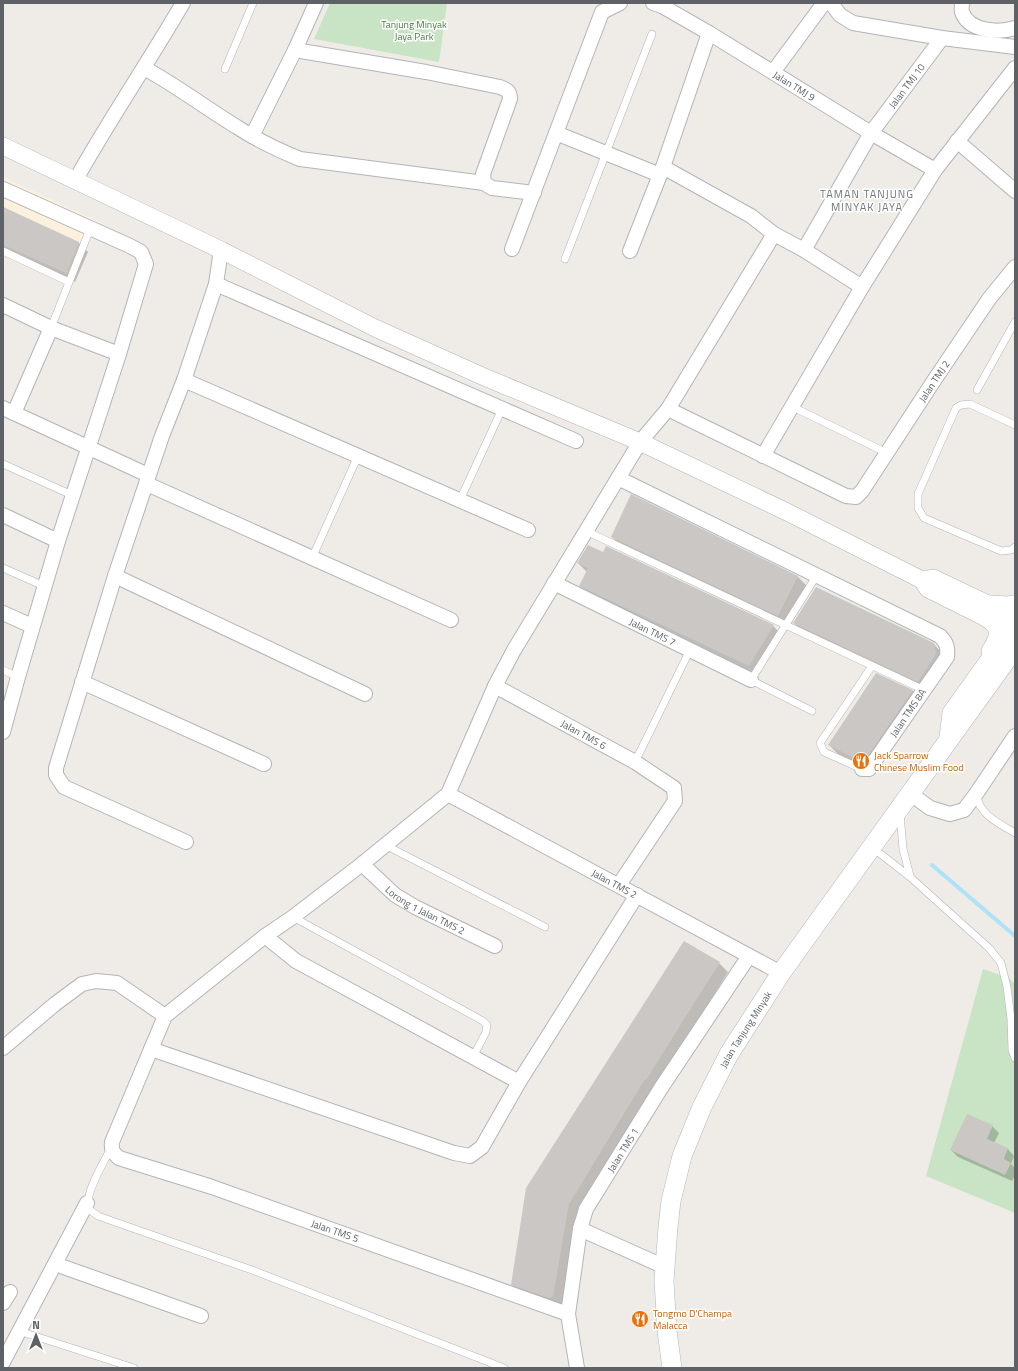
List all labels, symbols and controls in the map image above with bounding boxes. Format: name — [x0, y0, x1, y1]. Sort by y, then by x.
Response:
park label: Tanjung Minyak Jaya Park — [381, 17, 447, 44]
street label: Jalan TMJ 10 — [885, 60, 928, 111]
street label: Jalan TMJ 9 — [770, 67, 819, 105]
district label: TAMAN TANJUNG MINYAK JAYA — [820, 186, 914, 215]
street label: Jalan TMJ 2 — [915, 357, 953, 405]
street label: Jalan TMS 7 — [627, 614, 678, 649]
street label: Jalan TMS 8A — [886, 686, 930, 740]
street label: Jalan TMS 6 — [558, 716, 610, 753]
place label: Jack Sparrow Chinese Muslim Food — [874, 748, 964, 775]
restaurant icon: Jack Sparrow Chinese Muslim Food — [851, 751, 871, 771]
street label: Jalan TMS 2 — [589, 865, 640, 902]
street label: Lorong 1 Jalan TMS 2 — [382, 882, 468, 938]
street label: Jalan Tanjung Minyak — [716, 988, 775, 1070]
street label: Jalan TMS 1 — [603, 1125, 642, 1175]
street label: Jalan TMS 5 — [309, 1216, 361, 1246]
place label: Tongmo D'Champa Malacca — [653, 1306, 732, 1333]
restaurant icon: Tongmo D'Champa Malacca — [630, 1309, 650, 1329]
north arrow — [16, 1315, 56, 1355]
text: N — [32, 1317, 40, 1333]

